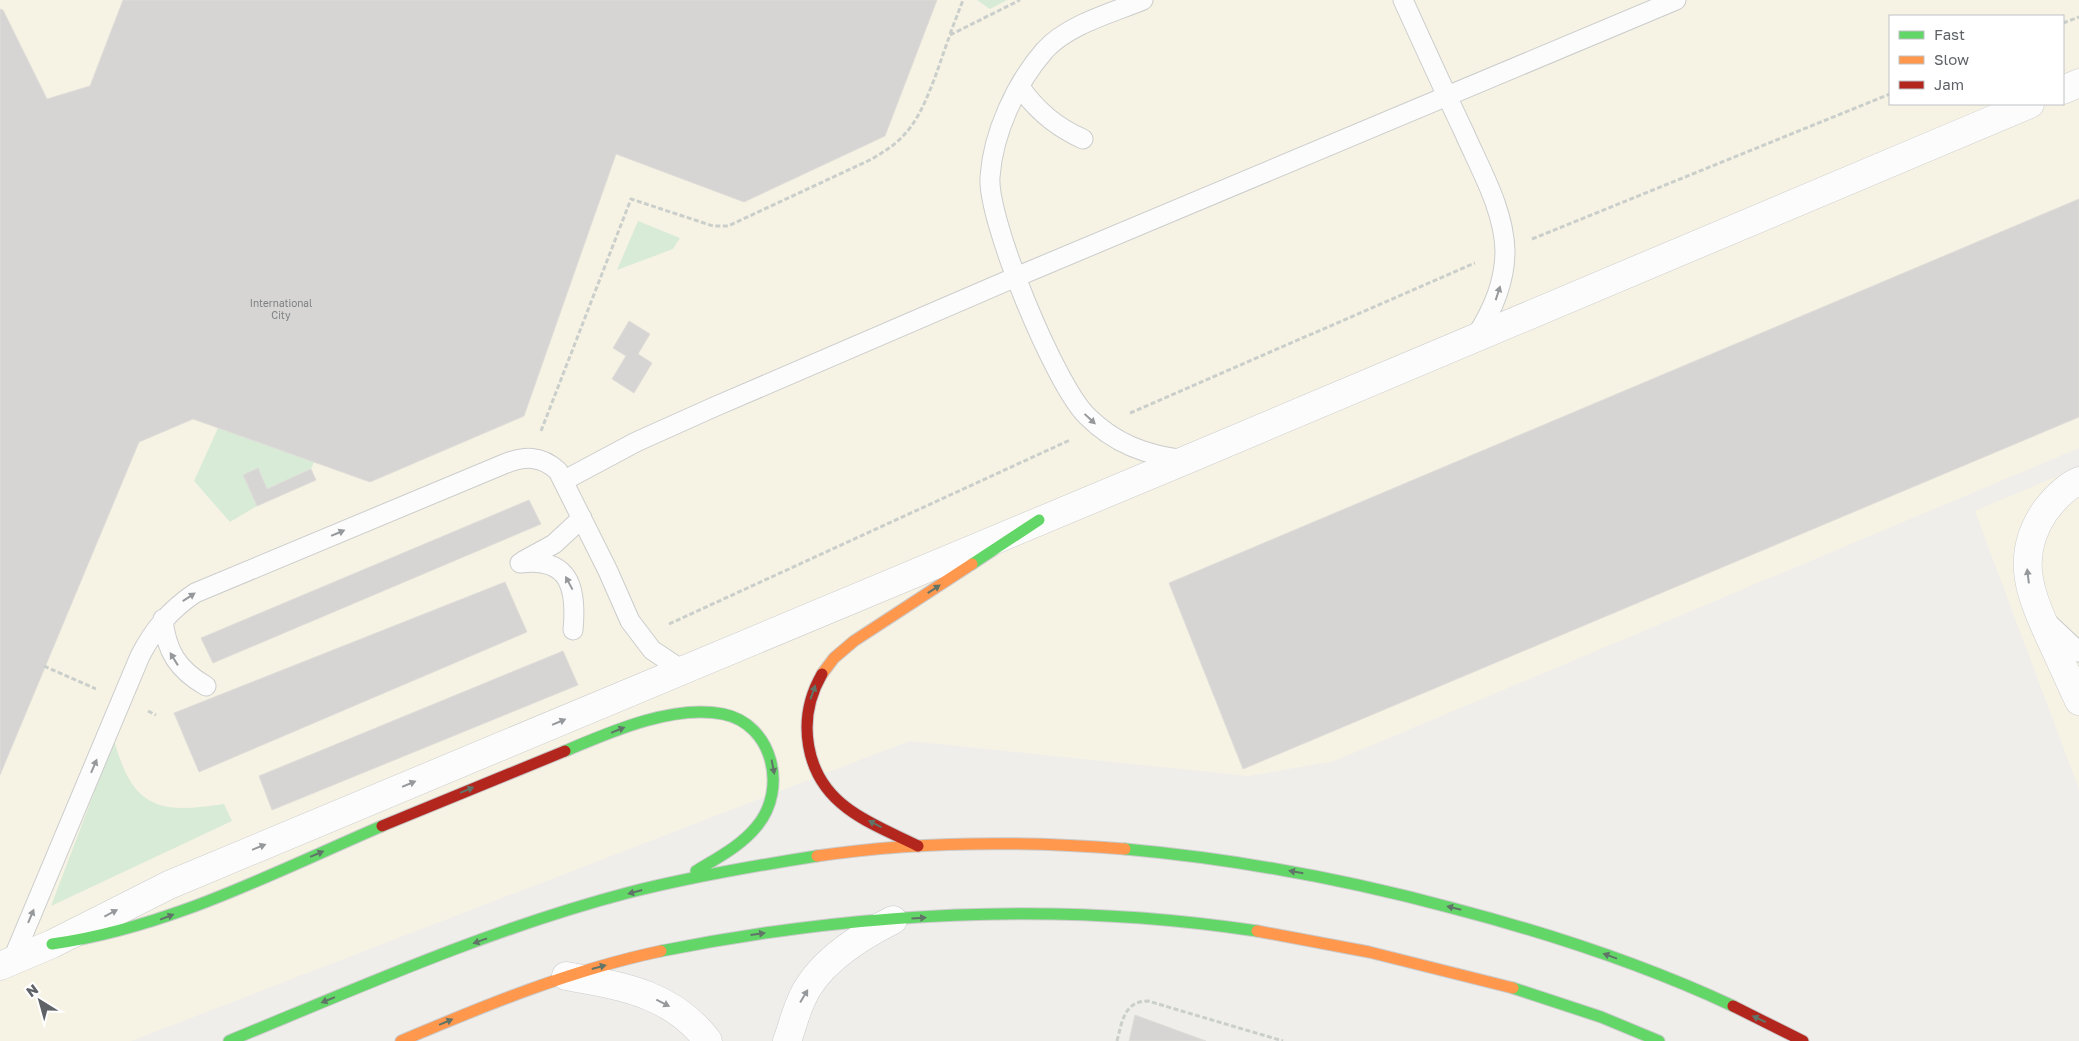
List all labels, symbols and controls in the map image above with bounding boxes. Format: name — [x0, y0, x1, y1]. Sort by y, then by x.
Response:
legend — [1889, 15, 2064, 105]
text: Fast — [1934, 25, 1965, 43]
text: Slow — [1934, 50, 1969, 68]
text: Jam — [1934, 75, 1964, 93]
one-way arrow — [1494, 285, 1502, 300]
house number: International City — [250, 297, 312, 321]
one-way arrow — [1084, 413, 1096, 425]
one-way arrow — [331, 529, 345, 537]
one-way arrow — [2024, 567, 2032, 583]
one-way arrow — [565, 576, 573, 590]
one-way arrow — [928, 584, 941, 593]
one-way arrow — [182, 593, 196, 602]
one-way arrow — [169, 653, 179, 666]
one-way arrow — [809, 684, 817, 699]
one-way arrow — [552, 717, 566, 725]
one-way arrow — [611, 726, 625, 734]
one-way arrow — [90, 759, 98, 774]
one-way arrow — [769, 760, 777, 775]
one-way arrow — [402, 780, 416, 788]
one-way arrow — [460, 786, 474, 794]
one-way arrow — [868, 820, 882, 828]
one-way arrow — [252, 842, 266, 850]
one-way arrow — [310, 850, 325, 858]
one-way arrow — [1288, 867, 1304, 875]
one-way arrow — [627, 889, 642, 897]
one-way arrow — [1447, 904, 1462, 912]
one-way arrow — [27, 909, 35, 923]
one-way arrow — [103, 909, 118, 917]
one-way arrow — [160, 913, 175, 920]
one-way arrow — [912, 914, 928, 922]
one-way arrow — [750, 930, 766, 938]
one-way arrow — [472, 938, 487, 945]
one-way arrow — [1602, 951, 1617, 959]
one-way arrow — [591, 962, 606, 970]
north arrow — [15, 976, 65, 1026]
text: N — [23, 980, 41, 1000]
one-way arrow — [800, 989, 809, 1002]
one-way arrow — [320, 996, 335, 1004]
one-way arrow — [656, 999, 670, 1007]
one-way arrow — [1752, 1015, 1766, 1023]
one-way arrow — [439, 1018, 453, 1026]

